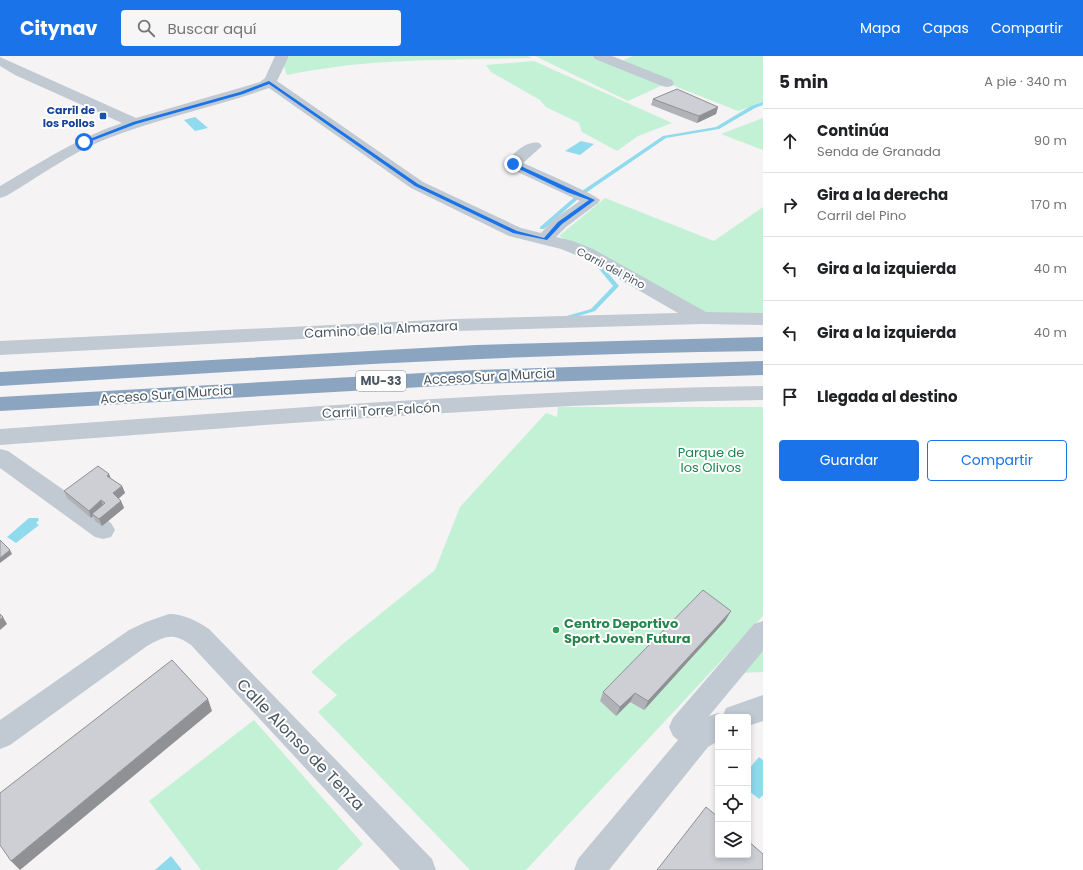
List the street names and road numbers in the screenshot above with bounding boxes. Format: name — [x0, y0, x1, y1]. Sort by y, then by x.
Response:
street label: Carril del Pino — [574, 243, 648, 293]
street label: Camino de la Almazara — [304, 316, 458, 343]
street label: Acceso Sur a Murcia — [423, 364, 555, 389]
road number: MU-33 — [356, 371, 406, 391]
street label: Acceso Sur a Murcia — [100, 380, 233, 409]
street label: Carril Torre Falcón — [322, 398, 440, 423]
street label: Calle Alonso de Tenza — [232, 673, 370, 815]

